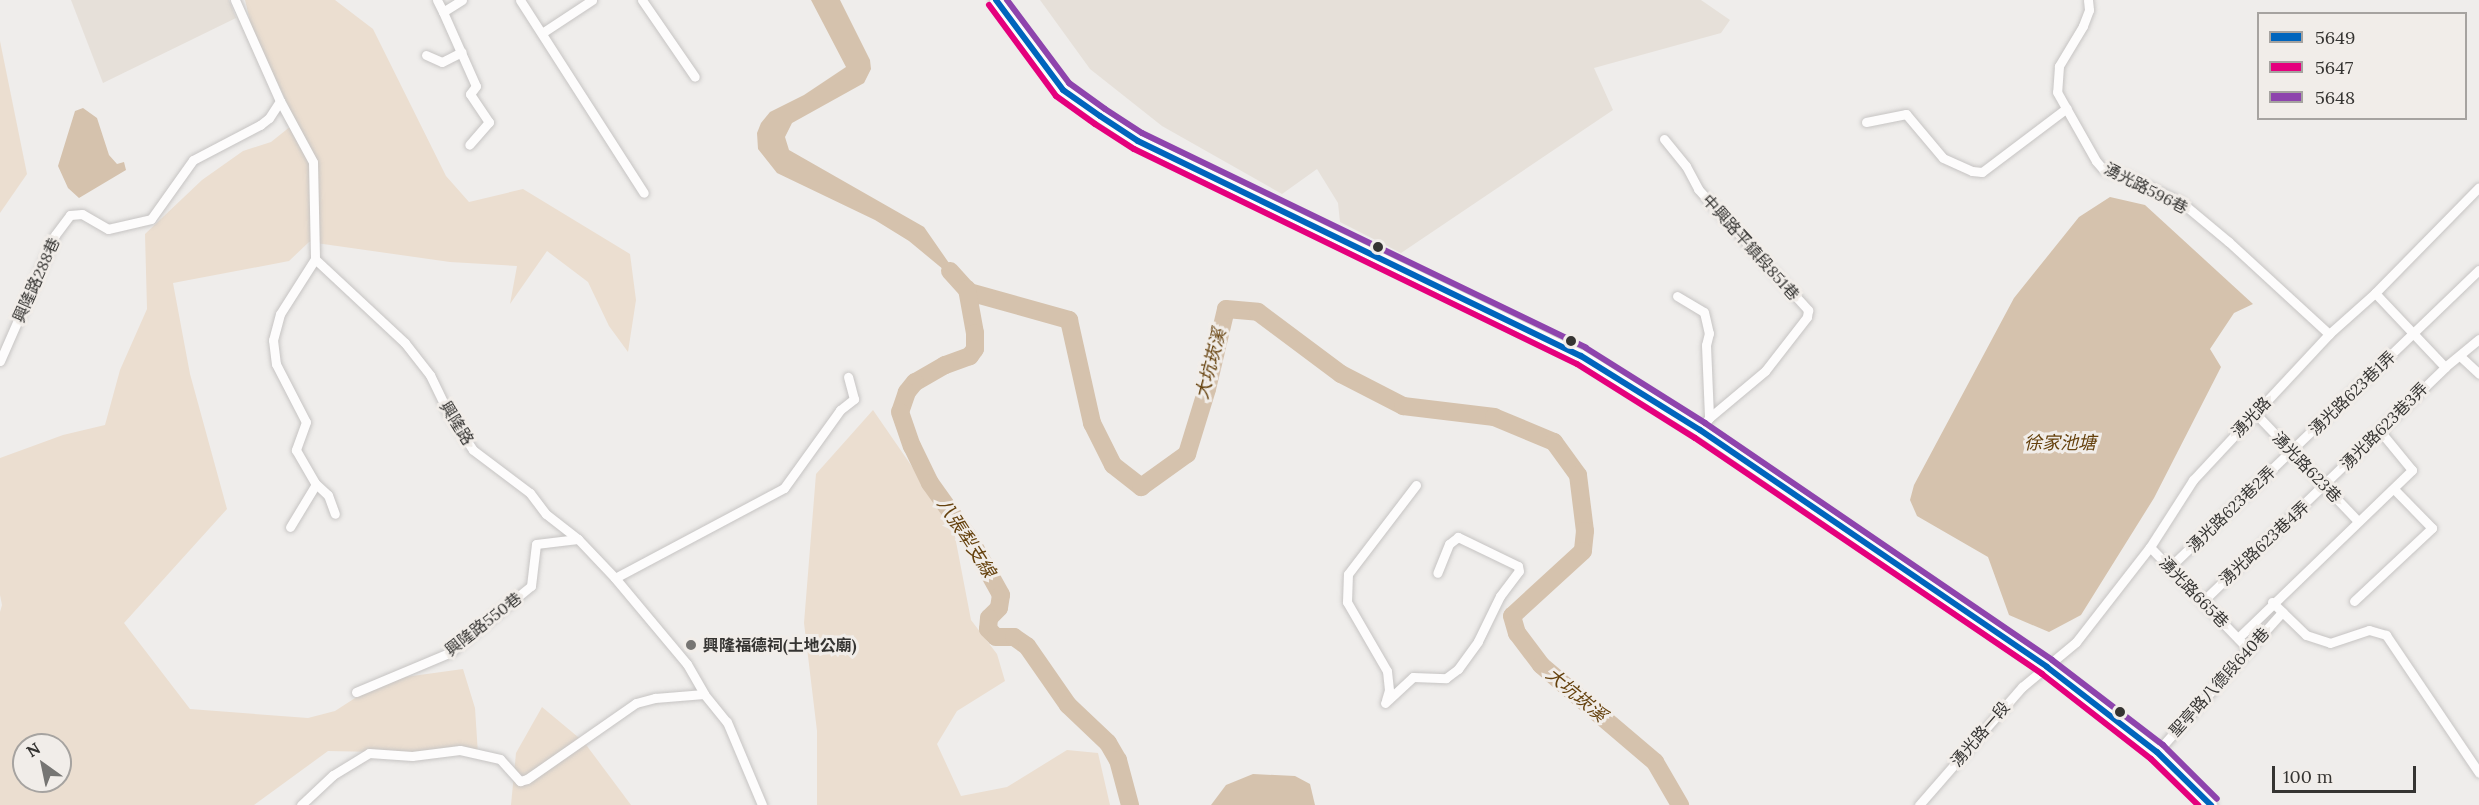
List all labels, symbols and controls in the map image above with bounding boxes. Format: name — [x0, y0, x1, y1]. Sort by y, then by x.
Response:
legend — [2257, 12, 2467, 120]
text: 5649 — [2315, 26, 2355, 49]
text: 5647 — [2315, 56, 2353, 79]
text: 5648 — [2315, 86, 2355, 109]
street label: 湧光路596巷 — [2101, 159, 2191, 217]
street label: 中興路平鎮段851巷 — [1699, 190, 1803, 304]
street label: 興隆路288巷 — [9, 235, 63, 325]
unlabelled marker — [1372, 241, 1384, 253]
water label: 大坑崁溪 — [1191, 326, 1231, 402]
unlabelled marker — [1565, 335, 1577, 347]
street label: 湧光路623巷1弄 — [2305, 347, 2399, 439]
street label: 湧光路623巷3弄 — [2336, 378, 2432, 474]
street label: 湧光路 — [2228, 393, 2274, 441]
street label: 興隆路 — [436, 398, 478, 448]
street label: 湧光路623巷 — [2269, 428, 2345, 506]
water label: 徐家池塘 — [2024, 432, 2096, 454]
street label: 湧光路623巷2弄 — [2183, 462, 2279, 556]
water label: 八張犁支線 — [932, 494, 1000, 582]
street label: 湧光路623巷4弄 — [2215, 497, 2313, 589]
street label: 湧光路665巷 — [2155, 553, 2233, 631]
street label: 興隆路550巷 — [441, 588, 525, 660]
street label: 聖亭路八德段640巷 — [2165, 624, 2273, 740]
place label: 興隆福德祠(土地公廟) — [703, 635, 856, 655]
marker: 興隆福德祠(土地公廟) — [684, 638, 698, 652]
water label: 大坑崁溪 — [1541, 664, 1611, 726]
street label: 湧光路一段 — [1947, 698, 2013, 770]
unlabelled marker — [2114, 706, 2126, 718]
north arrow — [12, 733, 72, 793]
text: N — [23, 738, 44, 761]
scale bar — [2275, 754, 2419, 792]
text: 100 m — [2283, 765, 2333, 788]

